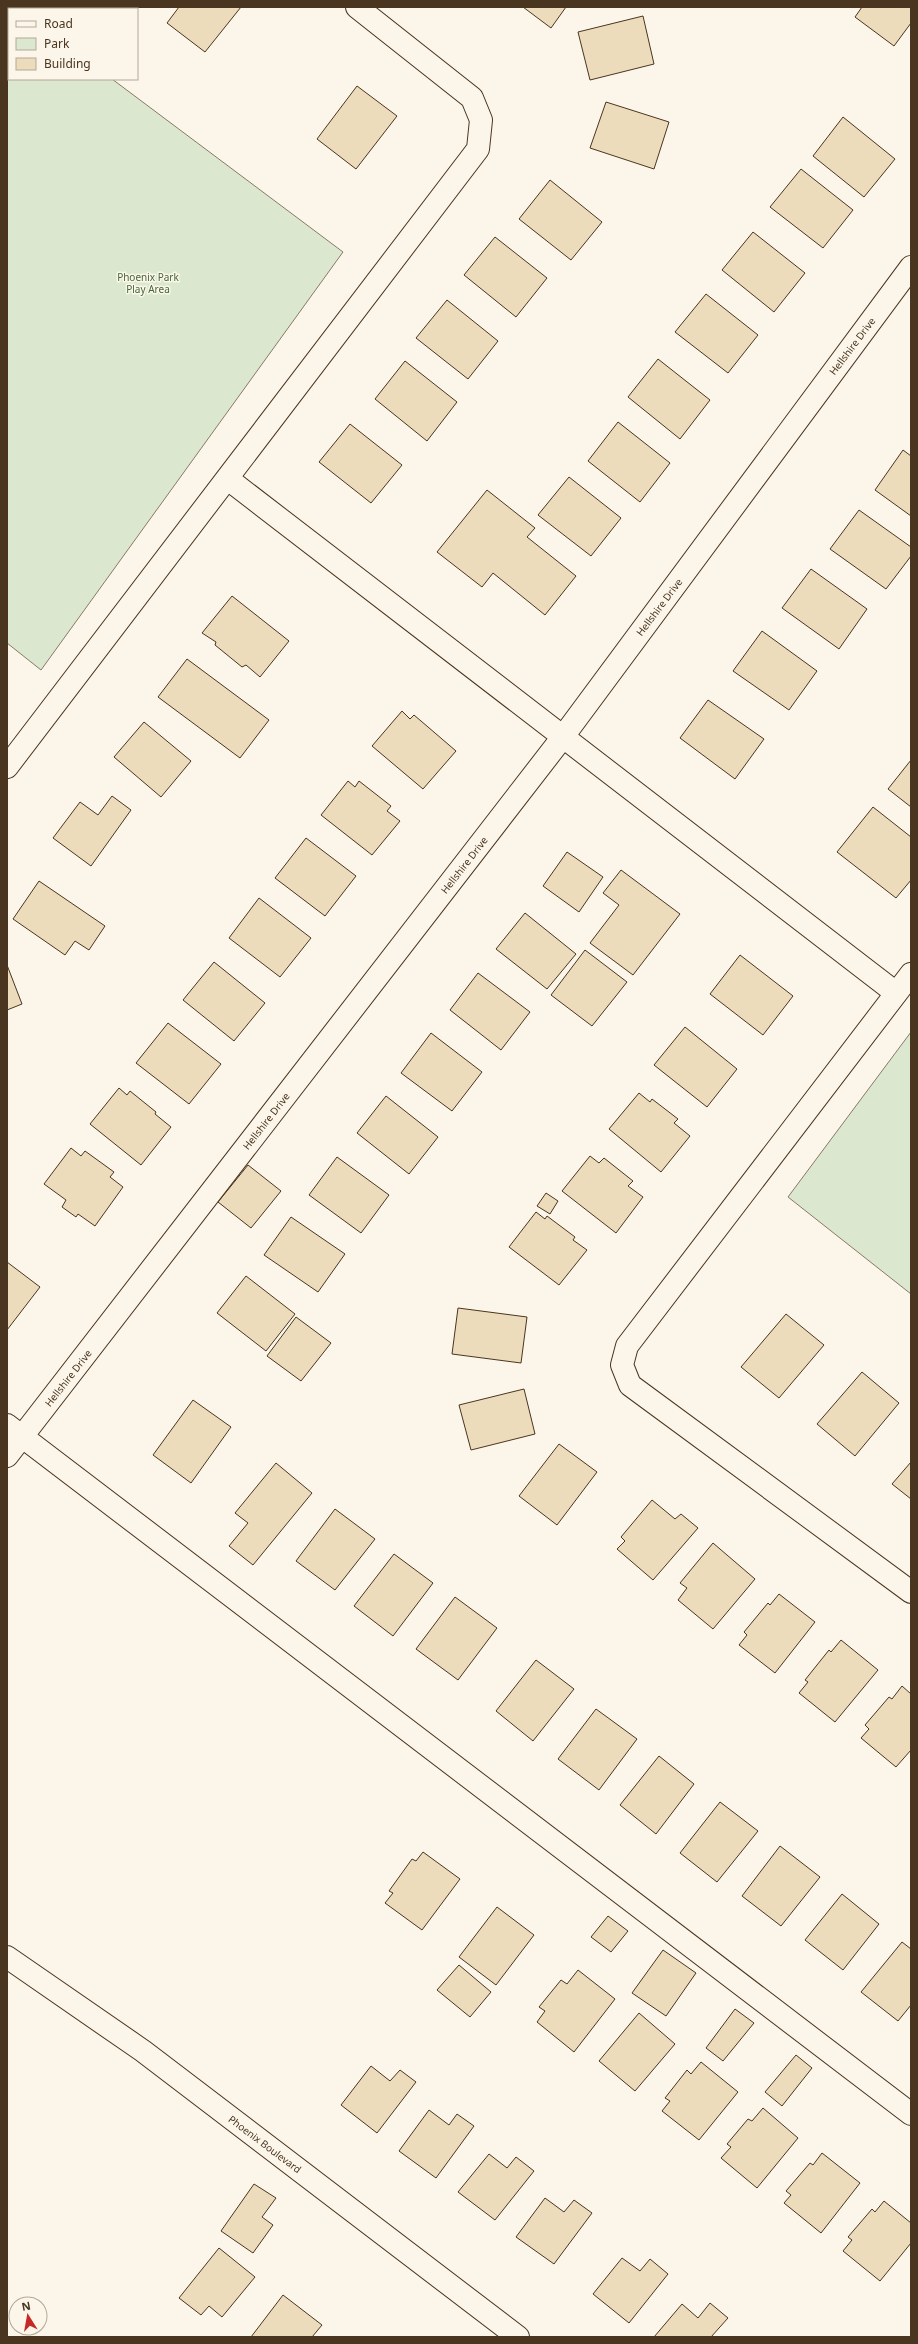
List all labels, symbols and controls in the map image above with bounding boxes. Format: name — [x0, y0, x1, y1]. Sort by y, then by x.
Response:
legend — [8, 8, 138, 80]
text: Road — [44, 15, 73, 32]
text: Park — [44, 35, 70, 52]
text: Building — [44, 55, 91, 72]
park label: Phoenix Park Play Area — [117, 270, 180, 296]
street label: Hellshire Drive — [826, 314, 878, 378]
street label: Hellshire Drive — [633, 575, 685, 639]
street label: Hellshire Drive — [437, 833, 491, 896]
street label: Hellshire Drive — [239, 1089, 293, 1152]
street label: Hellshire Drive — [41, 1346, 95, 1409]
street label: Phoenix Boulevard — [226, 2112, 304, 2176]
north arrow — [8, 2296, 48, 2336]
text: N — [20, 2297, 32, 2314]

